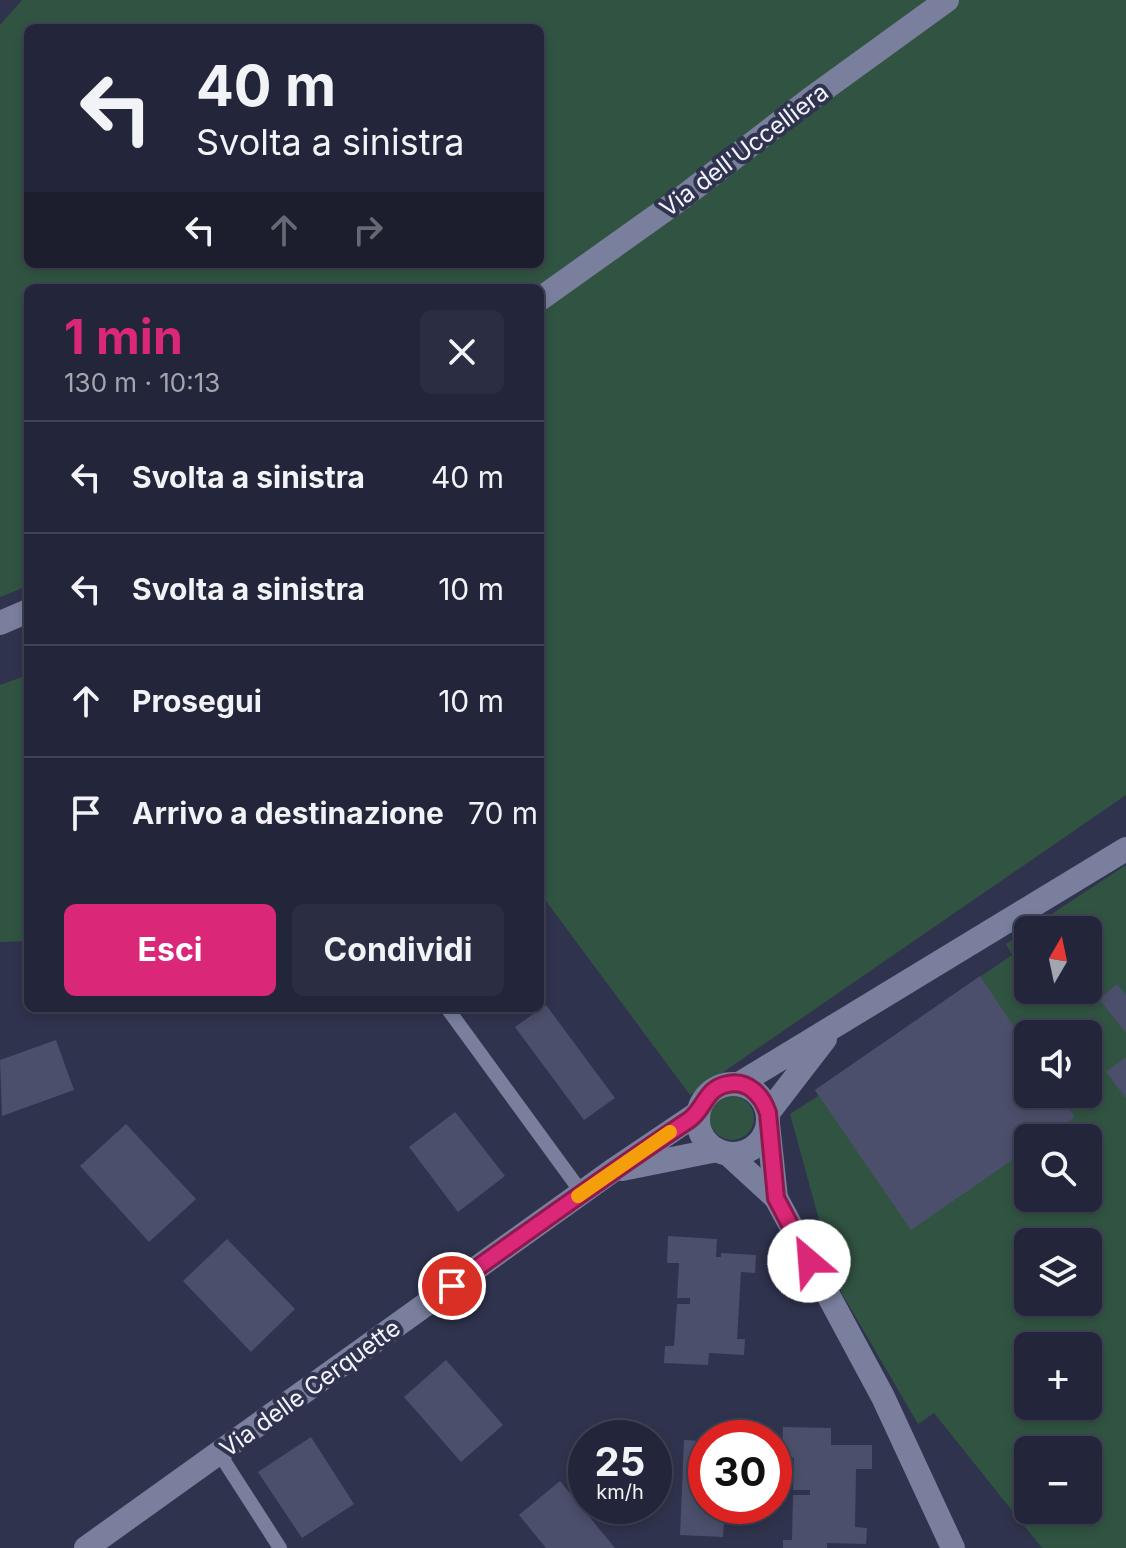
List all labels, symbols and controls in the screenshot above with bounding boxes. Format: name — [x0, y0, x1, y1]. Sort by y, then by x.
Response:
text: 40 m — [196, 52, 336, 120]
icon: left — [64, 56, 168, 160]
street label: Via dell'Uccelliera — [654, 77, 834, 223]
text: Svolta a sinistra — [196, 120, 464, 164]
icon: left — [178, 208, 222, 252]
icon: ahead — [262, 208, 306, 252]
icon: right — [346, 208, 390, 252]
text: 1 min — [64, 307, 183, 366]
button: close — [420, 310, 504, 394]
text: 130 m · 10:13 — [64, 367, 220, 398]
icon: left — [64, 455, 108, 499]
text: Svolta a sinistra — [132, 459, 365, 495]
text: 40 m — [431, 459, 504, 495]
icon: left — [64, 567, 108, 611]
text: Svolta a sinistra — [132, 571, 365, 607]
text: 10 m — [438, 571, 504, 607]
icon: ahead — [64, 679, 108, 723]
text: Prosegui — [132, 683, 262, 719]
text: 10 m — [438, 683, 504, 719]
icon: arrive — [64, 791, 108, 835]
text: Arrivo a destinazione — [132, 795, 444, 831]
text: 70 m — [468, 795, 538, 831]
button: Esci — [64, 904, 276, 996]
button: Condividi — [292, 904, 504, 996]
north arrow — [1014, 916, 1102, 1004]
map controls — [1014, 916, 1102, 1524]
button: sound — [1014, 1020, 1102, 1108]
button: search — [1014, 1124, 1102, 1212]
position arrow — [767, 1219, 851, 1303]
button: layers — [1014, 1228, 1102, 1316]
pin — [418, 1252, 486, 1320]
icon: arrive — [430, 1264, 474, 1308]
street label: Via delle Cerquette — [214, 1313, 406, 1463]
button: + — [1014, 1332, 1102, 1420]
speed limit sign: 30 — [688, 1420, 792, 1524]
button: − — [1014, 1436, 1102, 1524]
text: 25 — [595, 1437, 645, 1486]
text: km/h — [596, 1480, 644, 1504]

